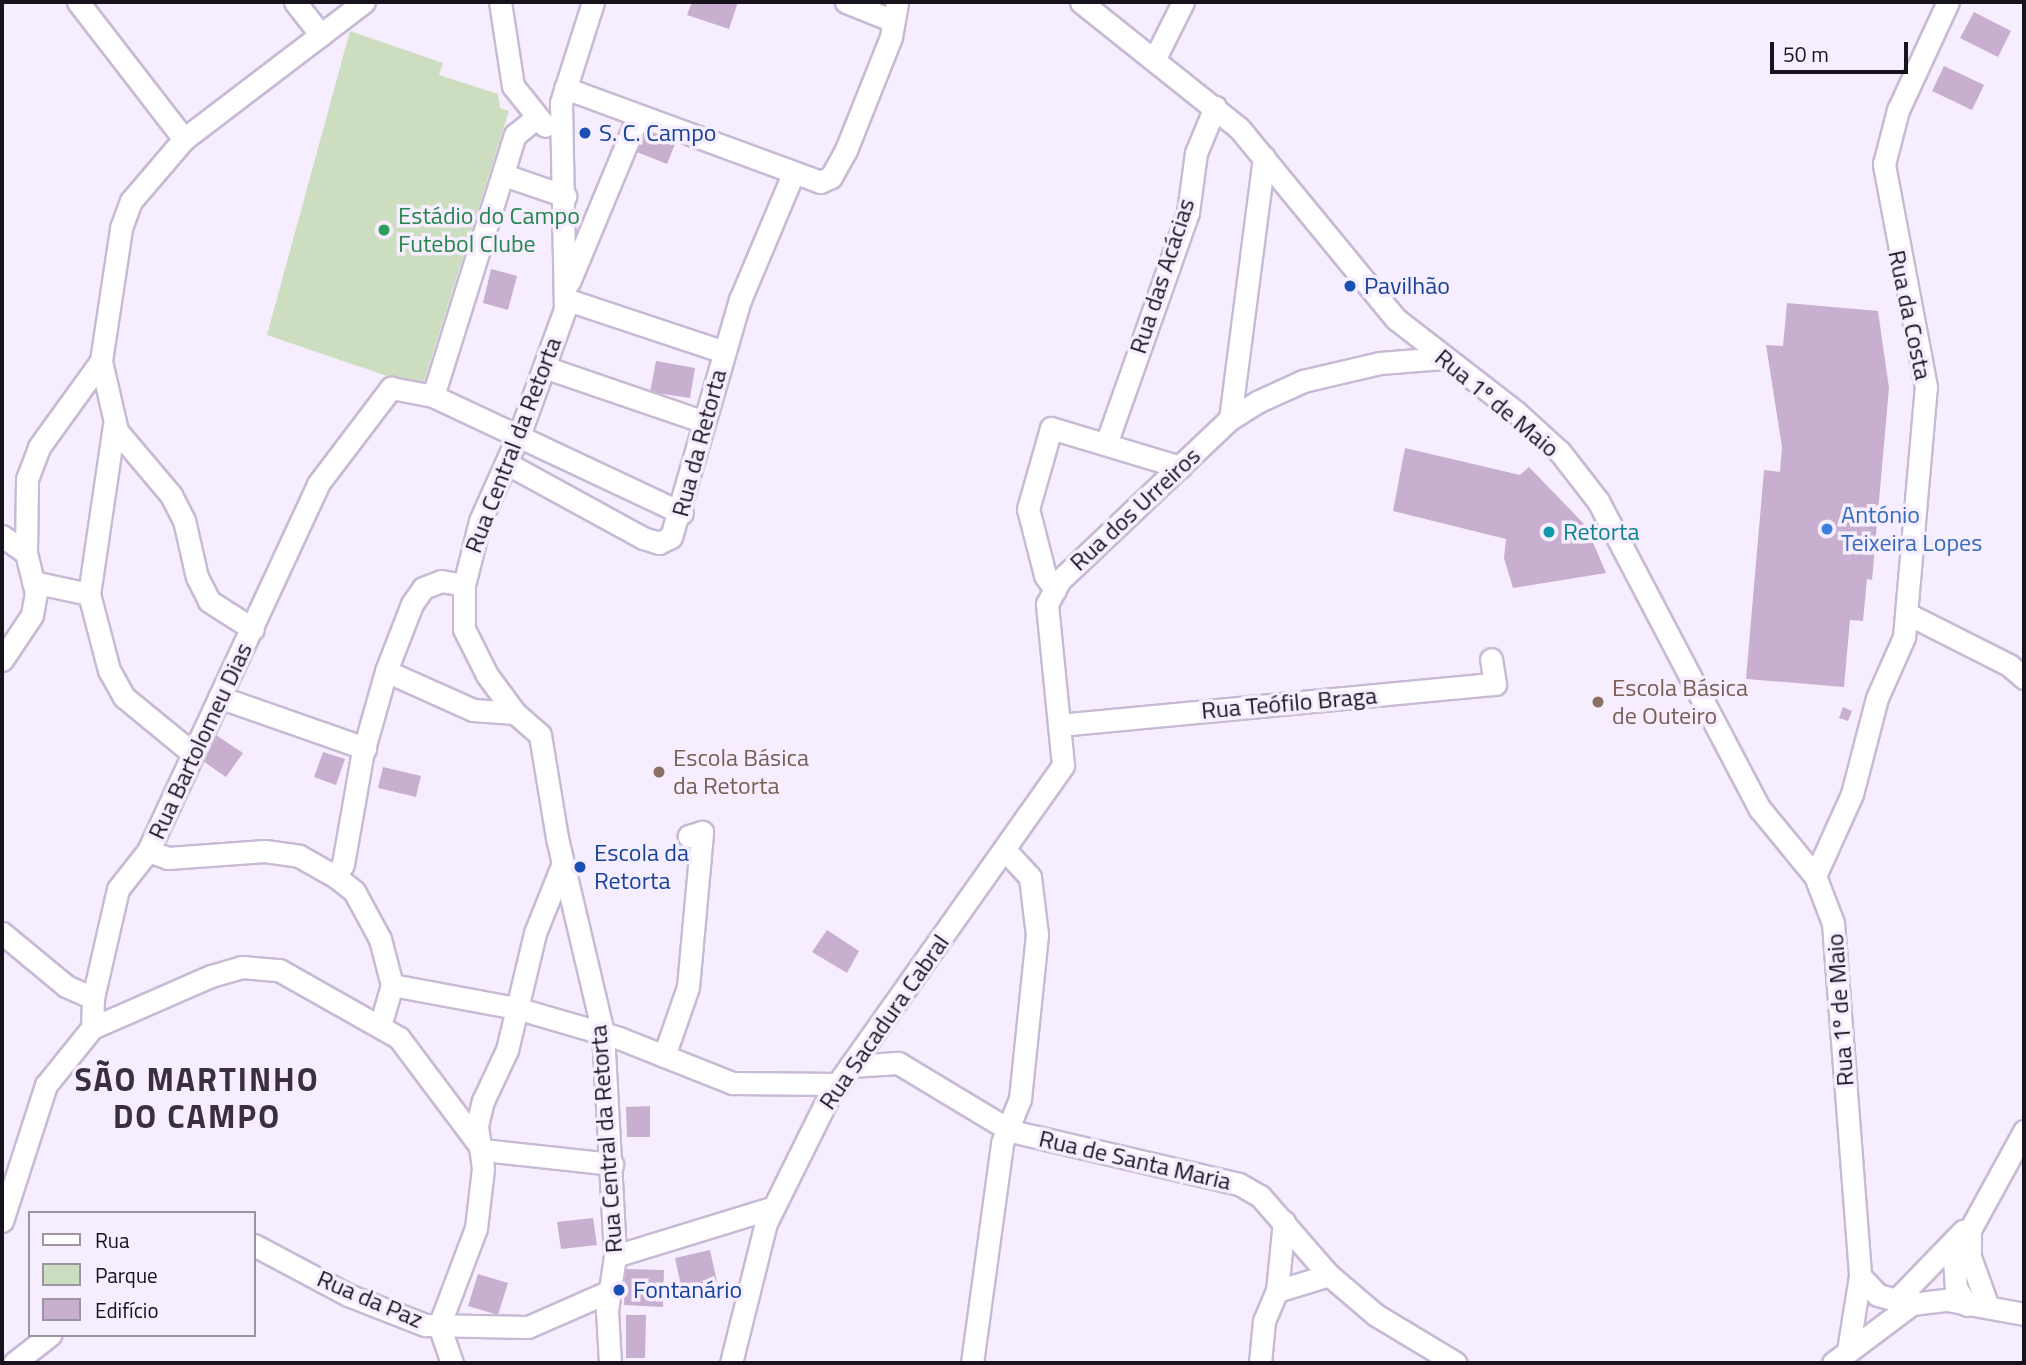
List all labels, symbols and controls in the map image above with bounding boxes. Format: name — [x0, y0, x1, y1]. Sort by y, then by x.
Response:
scale bar — [1774, 28, 1912, 72]
text: 50 m — [1783, 38, 1829, 70]
place label: S. C. Campo — [599, 119, 716, 147]
marker: S. C. Campo — [577, 125, 593, 141]
street label: Rua das Acácias — [1123, 195, 1201, 357]
place label: Estádio do Campo Futebol Clube — [398, 202, 580, 258]
marker: Estádio do Campo Futebol Clube — [376, 222, 392, 238]
street label: Rua da Costa — [1882, 248, 1938, 382]
place label: Pavilhão — [1364, 272, 1450, 300]
marker: Pavilhão — [1342, 278, 1358, 294]
street label: Rua Central da Retorta — [459, 333, 567, 557]
street label: Rua 1º de Maio — [1429, 343, 1565, 463]
street label: Rua da Retorta — [666, 366, 732, 520]
street label: Rua dos Urreiros — [1064, 441, 1206, 577]
place label: António Teixeira Lopes — [1841, 501, 1982, 557]
place label: Retorta — [1563, 518, 1639, 546]
marker: António Teixeira Lopes — [1819, 521, 1835, 537]
marker: Retorta — [1541, 524, 1557, 540]
street label: Rua Bartolomeu Dias — [142, 638, 258, 844]
place label: Escola Básica de Outeiro — [1612, 674, 1748, 730]
street label: Rua Teófilo Braga — [1200, 681, 1378, 725]
marker: Escola Básica de Outeiro — [1590, 694, 1606, 710]
place label: Escola Básica da Retorta — [673, 744, 809, 800]
marker: Escola Básica da Retorta — [651, 764, 667, 780]
place label: Escola da Retorta — [594, 839, 689, 895]
marker: Escola da Retorta — [572, 859, 588, 875]
street label: Rua Sacadura Cabral — [813, 929, 955, 1115]
street label: Rua 1º de Maio — [1820, 933, 1860, 1087]
street label: Rua Central da Retorta — [584, 1024, 628, 1254]
district label: SÃO MARTINHO DO CAMPO — [76, 1061, 318, 1136]
street label: Rua de Santa Maria — [1036, 1124, 1234, 1196]
legend — [28, 1211, 256, 1337]
text: Rua — [95, 1224, 130, 1256]
text: Parque — [95, 1259, 158, 1291]
street label: Rua da Paz — [313, 1264, 427, 1334]
place label: Fontanário — [633, 1276, 742, 1304]
marker: Fontanário — [611, 1282, 627, 1298]
text: Edifício — [95, 1294, 159, 1326]

